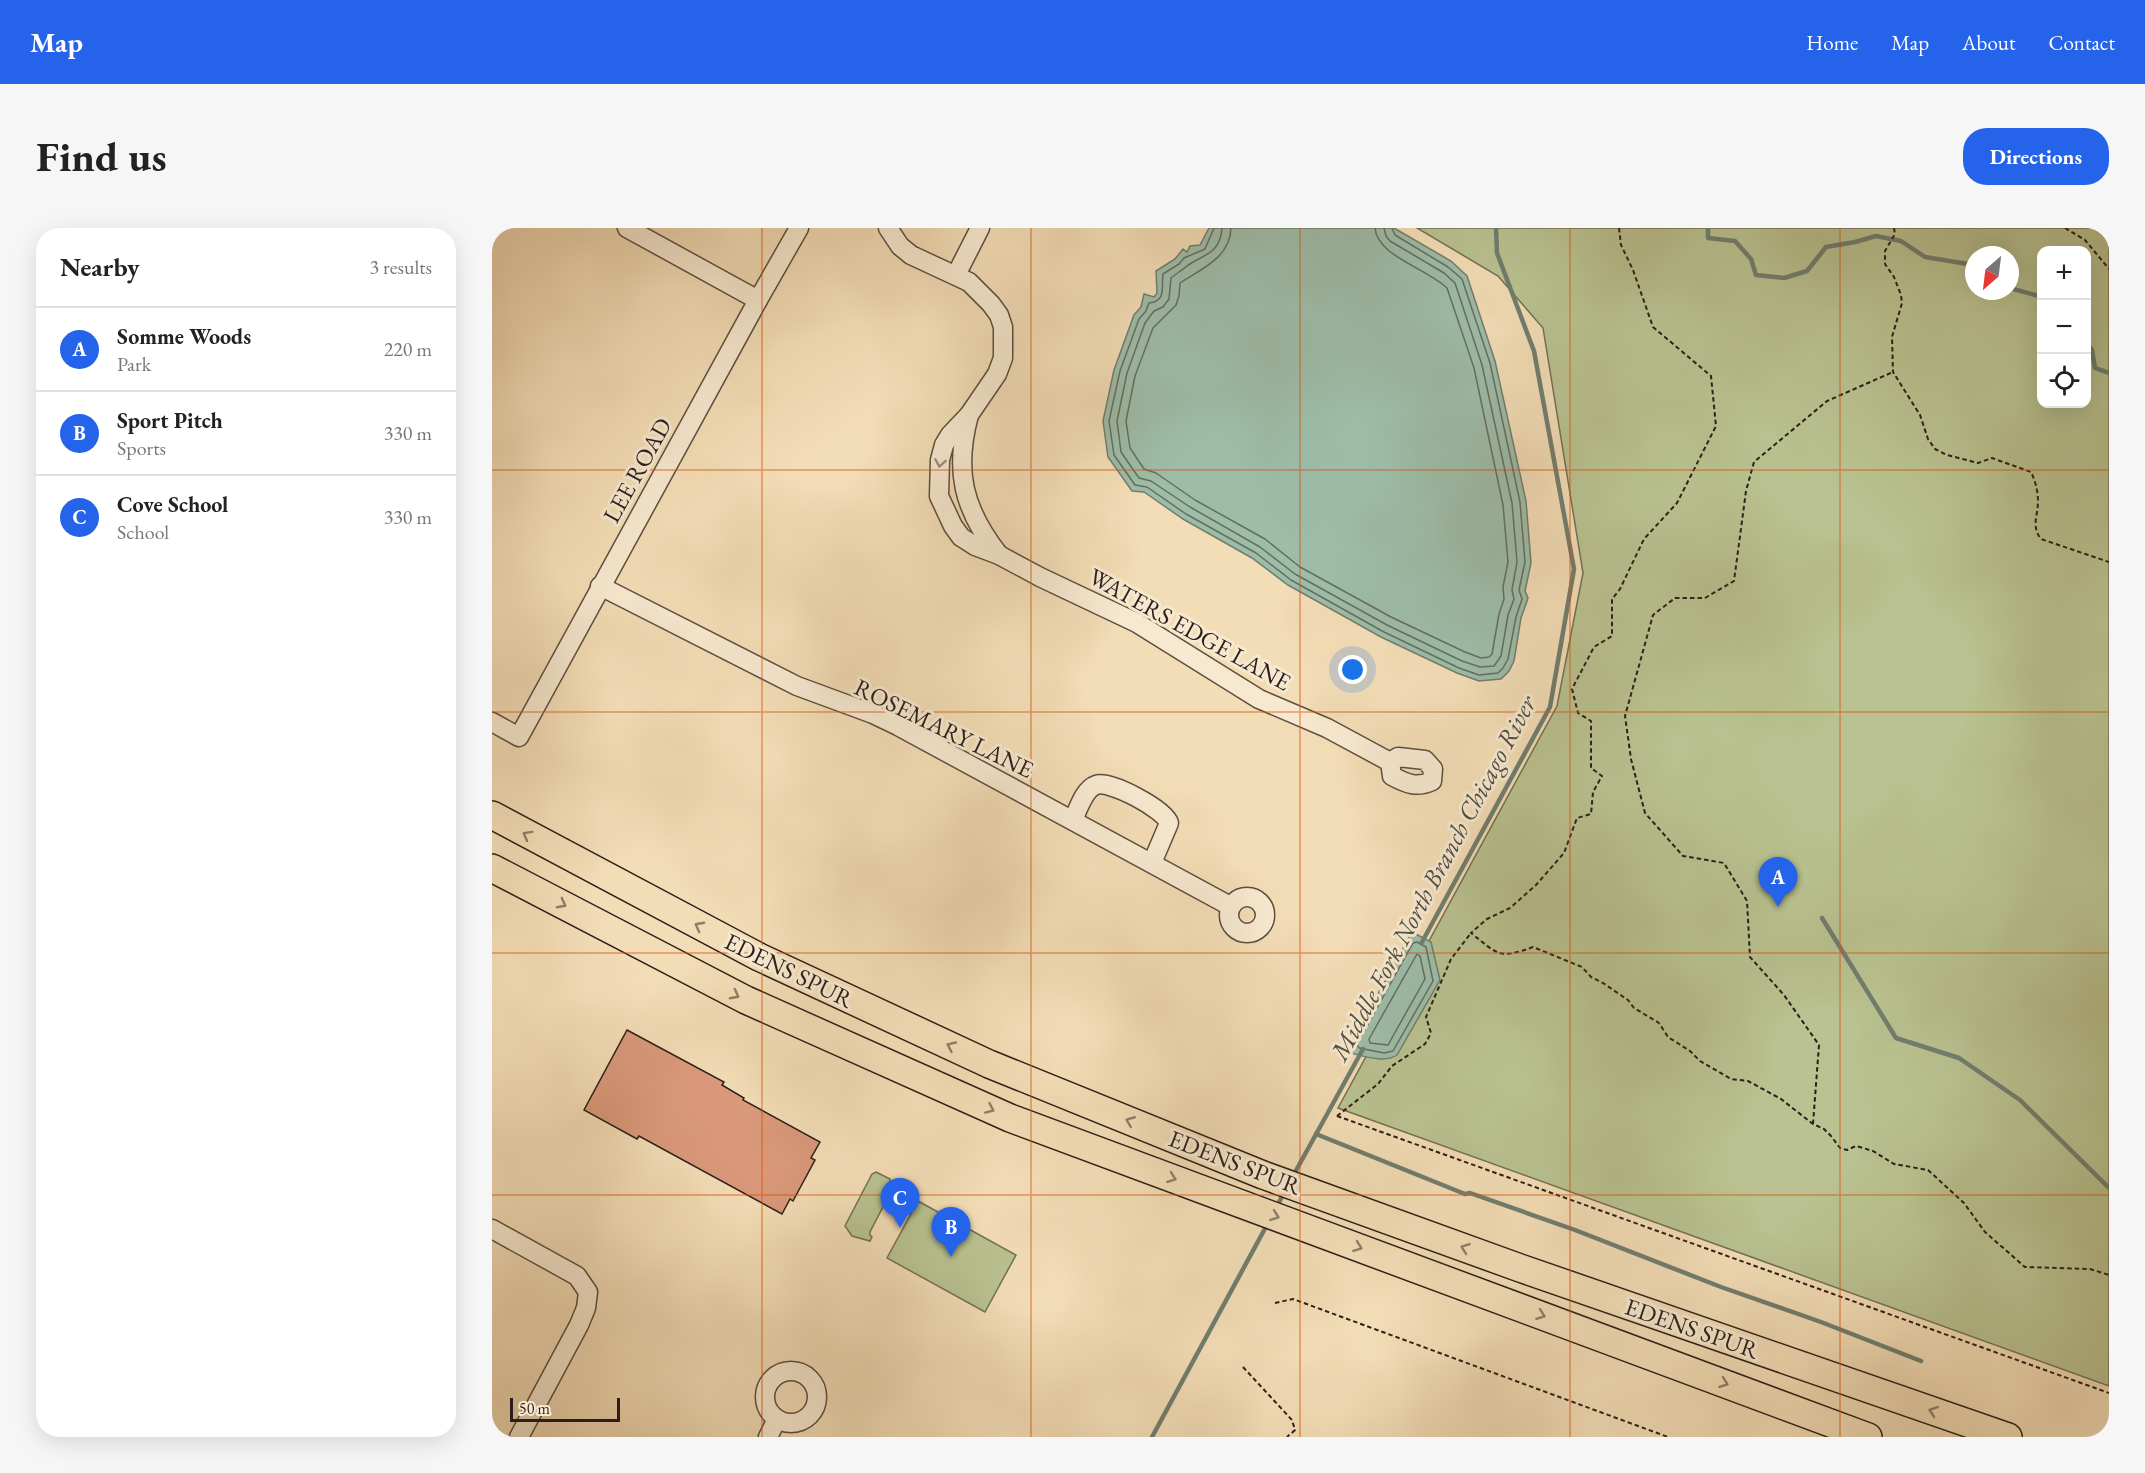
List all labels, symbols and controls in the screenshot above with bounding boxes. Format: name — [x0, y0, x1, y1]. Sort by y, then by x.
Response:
text: Map — [30, 24, 83, 60]
text: Home — [1806, 29, 1858, 56]
text: Map — [1891, 29, 1929, 56]
text: About — [1962, 29, 2015, 56]
text: Contact — [2048, 29, 2115, 56]
button: Directions — [1963, 128, 2109, 185]
text: Find us — [36, 129, 167, 184]
north arrow — [1965, 246, 2019, 300]
map controls — [2037, 246, 2091, 408]
button: + — [2037, 246, 2091, 300]
text: Nearby — [60, 250, 140, 284]
text: 3 results — [369, 254, 432, 280]
button: − — [2037, 300, 2091, 354]
text: Somme Woods — [117, 322, 251, 351]
text: A — [72, 336, 87, 362]
text: 220 m — [384, 336, 432, 362]
text: Park — [117, 351, 151, 377]
button: locate — [2037, 354, 2091, 408]
text: Sport Pitch — [117, 406, 223, 435]
street label: LEE ROAD — [595, 412, 679, 528]
text: B — [73, 420, 86, 446]
text: 330 m — [384, 420, 432, 446]
text: Sports — [117, 435, 166, 461]
one-way arrow — [934, 458, 947, 468]
text: Cove School — [117, 490, 228, 519]
text: C — [72, 504, 87, 530]
text: 330 m — [384, 504, 432, 530]
text: School — [117, 519, 169, 545]
street label: WATERS EDGE LANE — [1083, 561, 1297, 697]
your location — [1338, 655, 1367, 684]
street label: ROSEMARY LANE — [849, 671, 1039, 785]
water label: Middle Fork North Branch Chicago River — [1321, 689, 1544, 1068]
one-way arrow — [522, 830, 533, 842]
pin: A — [1758, 858, 1798, 907]
one-way arrow — [556, 897, 567, 909]
one-way arrow — [695, 922, 705, 933]
street label: EDENS SPUR — [720, 926, 859, 1015]
one-way arrow — [729, 988, 740, 999]
one-way arrow — [946, 1042, 957, 1054]
one-way arrow — [984, 1101, 995, 1113]
one-way arrow — [1126, 1116, 1137, 1128]
street label: EDENS SPUR — [1164, 1123, 1306, 1202]
one-way arrow — [1166, 1171, 1177, 1183]
pin: C — [880, 1178, 920, 1228]
pin: B — [932, 1208, 970, 1257]
one-way arrow — [1268, 1209, 1279, 1221]
one-way arrow — [1352, 1240, 1363, 1253]
one-way arrow — [1460, 1243, 1471, 1256]
street label: EDENS SPUR — [1621, 1291, 1764, 1366]
one-way arrow — [1535, 1308, 1546, 1321]
one-way arrow — [1718, 1376, 1728, 1389]
scale bar — [510, 1395, 620, 1422]
text: 50 m — [519, 1398, 550, 1419]
one-way arrow — [1928, 1406, 1939, 1418]

